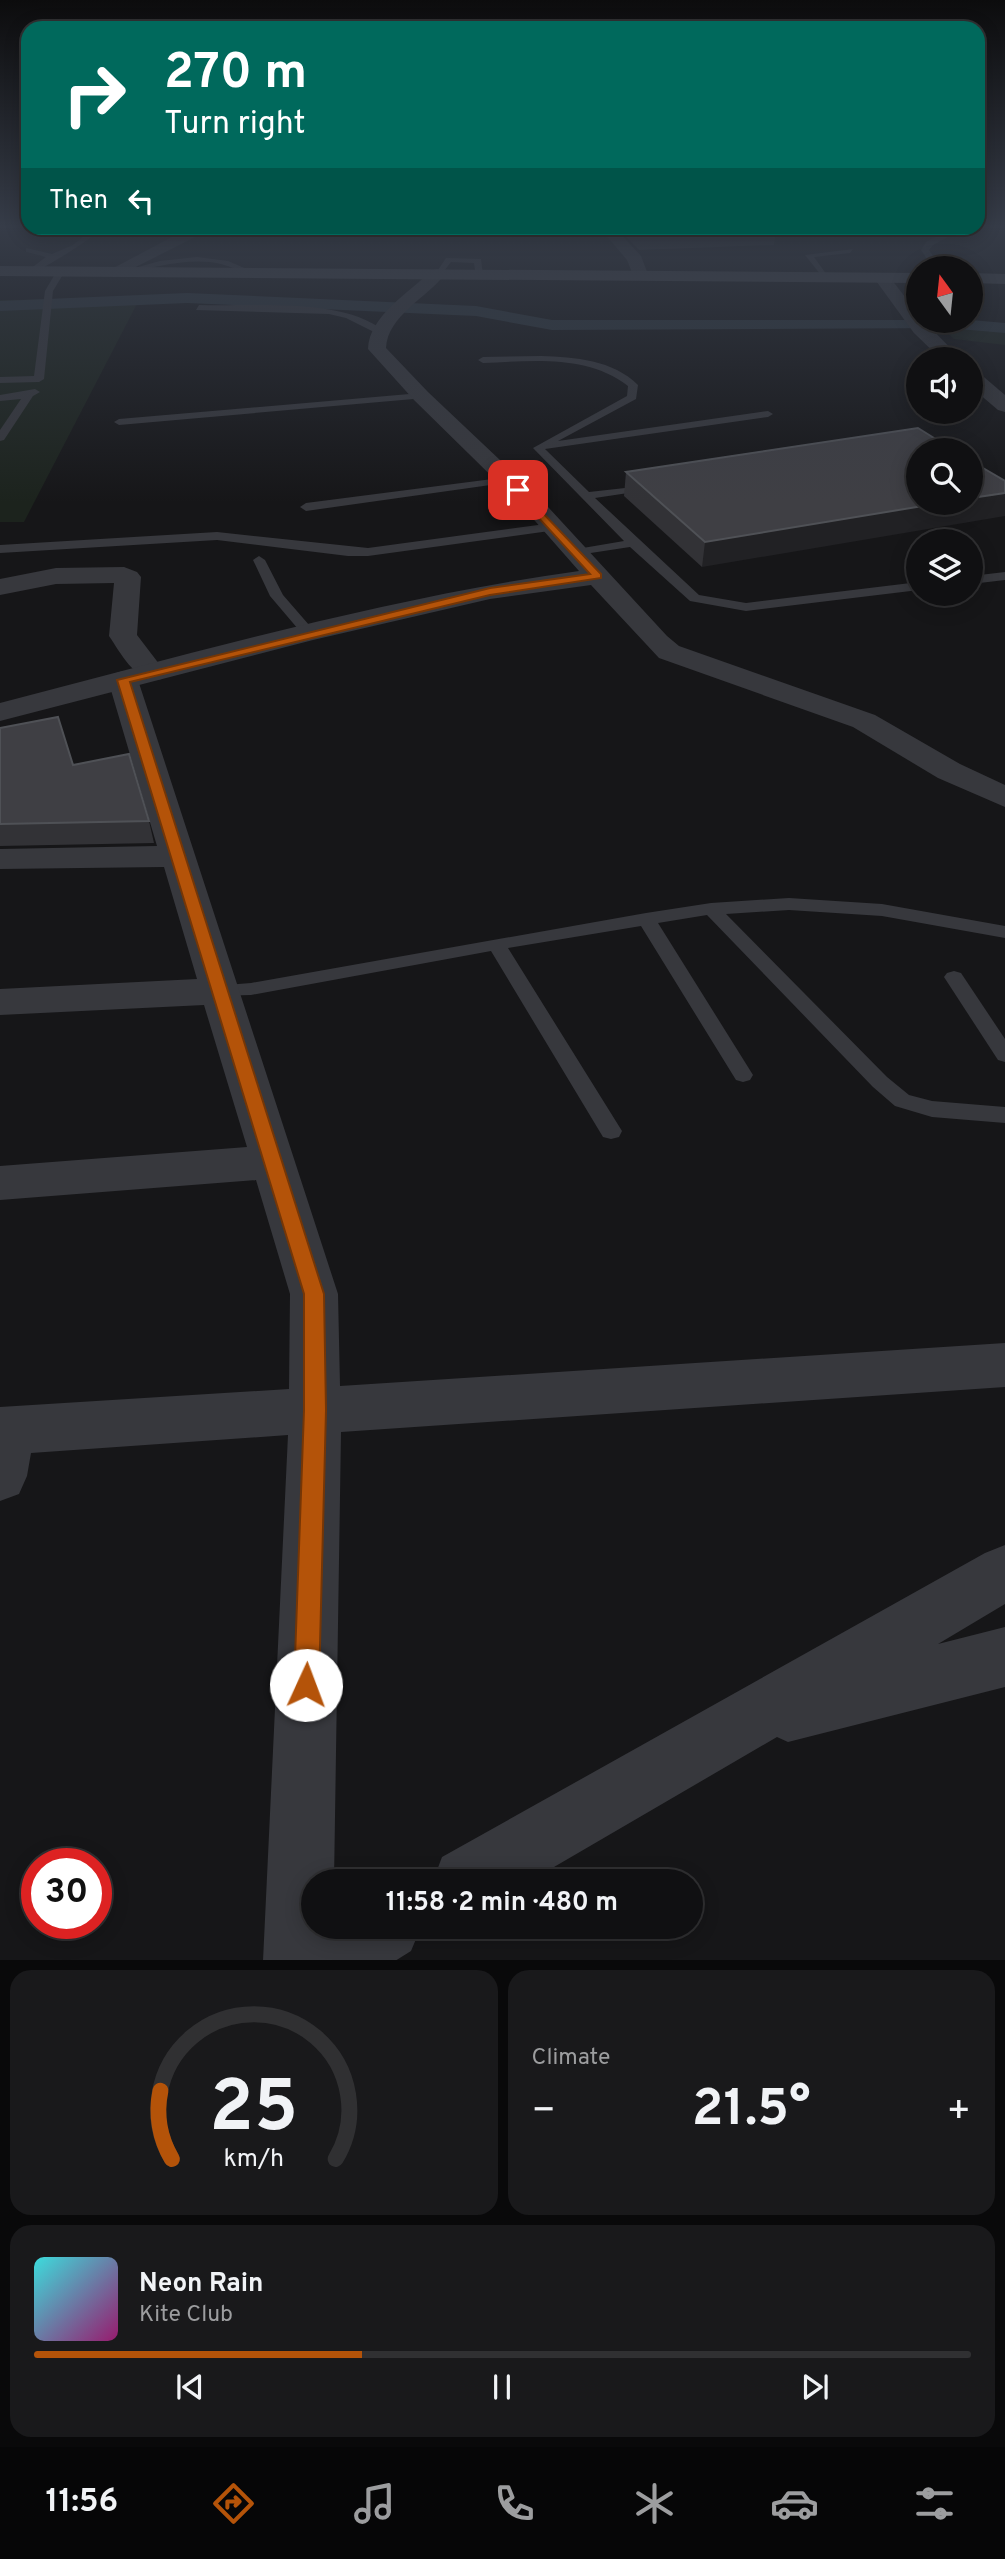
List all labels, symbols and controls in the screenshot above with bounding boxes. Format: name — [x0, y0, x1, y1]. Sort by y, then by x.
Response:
text: 270 m — [164, 44, 307, 106]
icon: right — [49, 49, 140, 140]
text: Turn right — [164, 105, 306, 145]
icon: left — [122, 182, 160, 220]
text: Then — [49, 185, 108, 218]
north arrow — [906, 256, 984, 332]
map controls — [906, 256, 983, 606]
button: sound — [906, 347, 983, 424]
button: search — [906, 438, 983, 515]
pin — [488, 460, 548, 520]
icon: arrive — [499, 471, 537, 509]
button: layers — [906, 529, 983, 606]
position arrow — [269, 1648, 343, 1722]
speed limit sign: 30 — [21, 1848, 112, 1939]
text: 11:58 · 2 min · 480 m — [386, 1887, 618, 1920]
text: Climate — [532, 2044, 610, 2073]
text: 25 — [209, 2065, 298, 2157]
text: 21.5° — [692, 2078, 811, 2144]
text: − — [532, 2088, 556, 2137]
text: + — [946, 2088, 971, 2137]
text: km/h — [223, 2143, 284, 2175]
text: Neon Rain — [139, 2268, 264, 2301]
text: Kite Club — [139, 2301, 233, 2330]
icon: previous — [171, 2368, 209, 2406]
icon: pause — [483, 2368, 521, 2406]
icon: next — [796, 2368, 834, 2406]
icon: directions — [209, 2479, 258, 2528]
icon: music — [350, 2479, 399, 2528]
icon: phone — [490, 2479, 539, 2528]
icon: climate — [630, 2479, 679, 2528]
icon: car — [770, 2479, 819, 2528]
icon: filters — [910, 2479, 959, 2528]
text: 11:56 — [46, 2483, 118, 2523]

